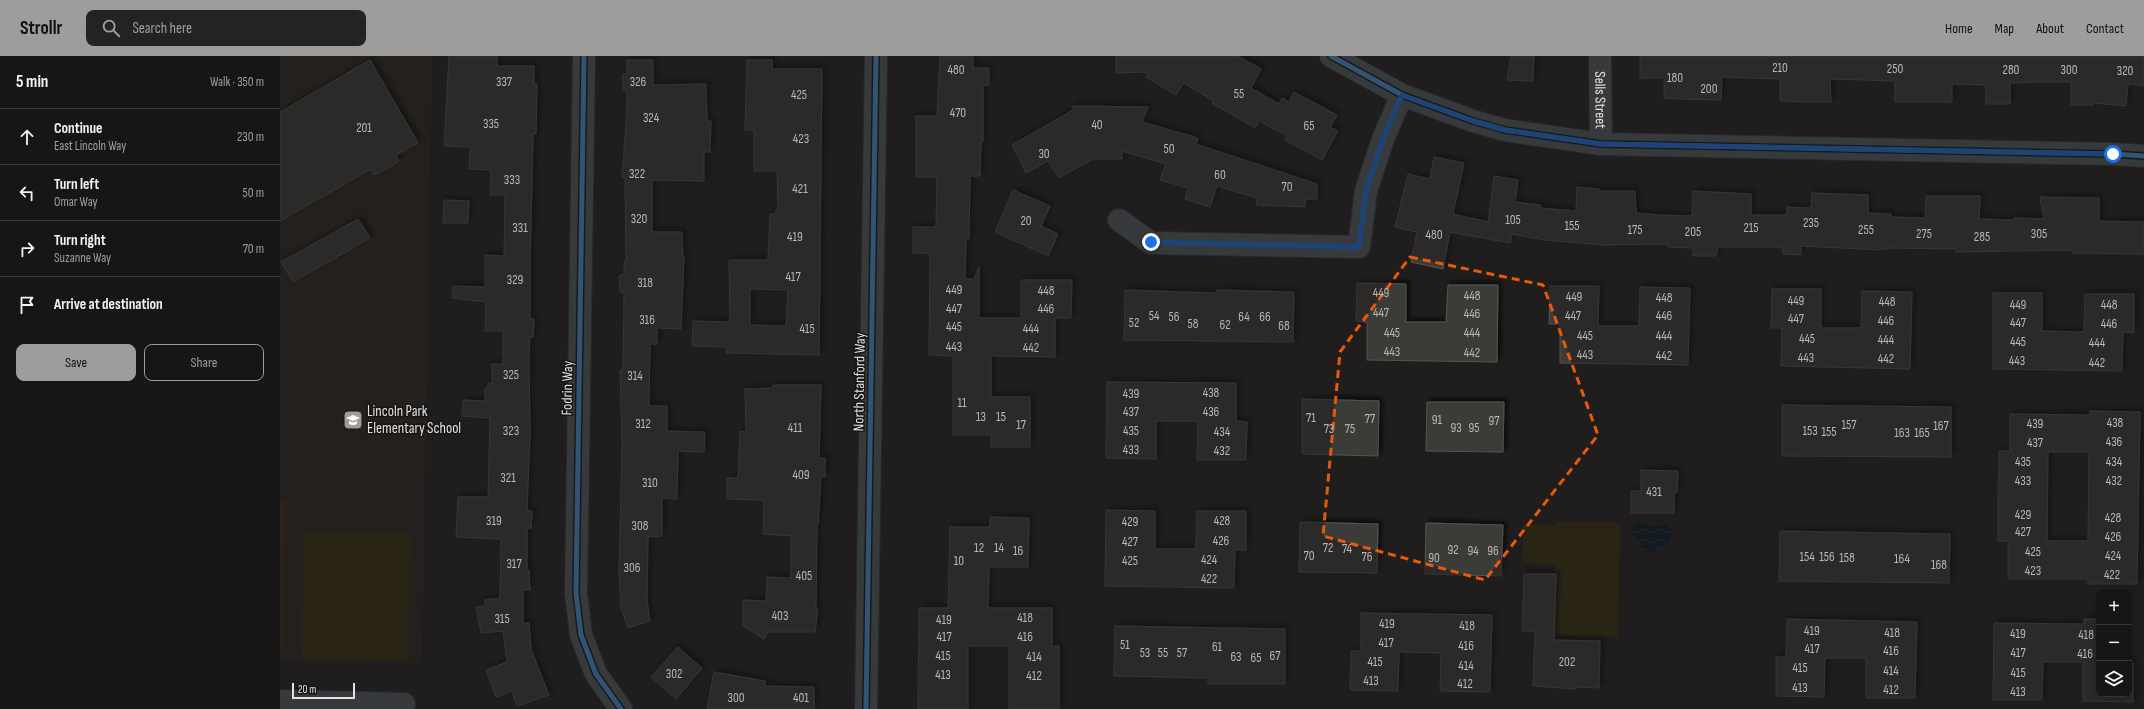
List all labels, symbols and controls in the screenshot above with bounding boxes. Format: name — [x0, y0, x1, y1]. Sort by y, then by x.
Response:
search box — [86, 10, 366, 46]
text: Strollr — [20, 17, 62, 40]
icon: search — [100, 17, 122, 39]
text: Search here — [132, 19, 192, 38]
text: Home — [1945, 20, 1973, 37]
text: Map — [1995, 20, 2014, 37]
text: About — [2036, 20, 2064, 37]
text: Contact — [2086, 20, 2124, 37]
house number: 210 — [1772, 60, 1788, 76]
house number: 250 — [1887, 61, 1903, 77]
house number: 480 — [948, 62, 965, 78]
house number: 280 — [2003, 62, 2020, 78]
house number: 300 — [2060, 62, 2078, 78]
house number: 320 — [2117, 63, 2134, 79]
house number: 180 — [1667, 70, 1683, 86]
street label: Sells Street — [1590, 71, 1610, 129]
text: 5 min — [16, 72, 48, 92]
text: Walk · 350 m — [210, 74, 264, 90]
house number: 337 — [496, 74, 513, 90]
house number: 326 — [630, 74, 647, 90]
house number: 200 — [1701, 81, 1718, 97]
house number: 55 — [1234, 86, 1244, 102]
house number: 425 — [791, 87, 807, 103]
house number: 470 — [950, 105, 966, 121]
house number: 324 — [643, 110, 660, 126]
house number: 335 — [483, 116, 499, 132]
house number: 40 — [1091, 117, 1103, 133]
house number: 65 — [1304, 118, 1314, 134]
text: Continue — [54, 119, 103, 138]
house number: 201 — [356, 120, 372, 136]
icon: ahead — [16, 126, 38, 148]
text: 230 m — [237, 129, 264, 145]
house number: 423 — [793, 131, 809, 147]
text: East Lincoln Way — [54, 138, 126, 154]
house number: 50 — [1163, 141, 1175, 157]
route start — [2104, 145, 2122, 163]
house number: 30 — [1038, 146, 1050, 162]
house number: 322 — [629, 166, 645, 182]
house number: 60 — [1214, 167, 1226, 183]
house number: 333 — [504, 172, 520, 188]
text: Turn left — [54, 175, 99, 194]
house number: 70 — [1282, 179, 1293, 195]
house number: 421 — [792, 181, 808, 197]
icon: left — [16, 182, 38, 204]
text: 50 m — [243, 185, 264, 201]
text: Omar Way — [54, 194, 98, 210]
house number: 320 — [631, 211, 648, 227]
house number: 105 — [1505, 212, 1521, 228]
house number: 20 — [1020, 213, 1032, 229]
house number: 235 — [1803, 215, 1819, 231]
house number: 155 — [1565, 218, 1579, 234]
house number: 331 — [512, 220, 528, 236]
house number: 215 — [1743, 220, 1759, 236]
house number: 175 — [1628, 222, 1642, 238]
house number: 255 — [1858, 222, 1874, 238]
house number: 205 — [1685, 224, 1701, 240]
house number: 275 — [1916, 226, 1932, 242]
house number: 305 — [2031, 226, 2047, 242]
house number: 480 — [1426, 227, 1443, 243]
house number: 419 — [787, 229, 803, 245]
house number: 285 — [1974, 229, 1990, 245]
text: Turn right — [54, 231, 106, 250]
route end — [1142, 233, 1160, 251]
icon: right — [16, 238, 38, 260]
text: 70 m — [243, 241, 264, 257]
text: Suzanne Way — [54, 250, 111, 266]
house number: 417 — [785, 269, 801, 285]
house number: 329 — [507, 272, 524, 288]
house number: 318 — [637, 275, 653, 291]
house number: 449 — [946, 282, 963, 298]
house number: 448 — [1038, 283, 1055, 299]
house number: 449 — [1373, 285, 1390, 301]
house number: 448 — [1464, 288, 1481, 304]
house number: 449 — [1566, 289, 1583, 305]
house number: 448 — [1656, 290, 1673, 306]
house number: 449 — [1788, 293, 1805, 309]
icon: arrive — [16, 294, 38, 316]
house number: 448 — [1879, 294, 1896, 310]
text: Arrive at destination — [54, 295, 163, 314]
house number: 449 — [2010, 297, 2027, 313]
house number: 448 — [2101, 297, 2118, 313]
house number: 447 — [946, 301, 963, 317]
house number: 446 — [1038, 301, 1055, 317]
house number: 447 — [1373, 305, 1390, 321]
house number: 446 — [1464, 306, 1481, 322]
house number: 54 — [1149, 308, 1160, 324]
house number: 447 — [1565, 308, 1582, 324]
house number: 446 — [1656, 308, 1673, 324]
house number: 56 — [1169, 309, 1180, 325]
house number: 64 — [1238, 309, 1250, 325]
house number: 66 — [1259, 309, 1271, 325]
house number: 447 — [1788, 311, 1805, 327]
house number: 316 — [639, 312, 655, 328]
house number: 446 — [1878, 313, 1895, 329]
house number: 52 — [1129, 315, 1139, 331]
house number: 447 — [2010, 315, 2027, 331]
house number: 58 — [1188, 316, 1199, 332]
house number: 446 — [2101, 316, 2118, 332]
house number: 62 — [1219, 317, 1231, 333]
house number: 68 — [1278, 318, 1290, 334]
house number: 445 — [946, 319, 962, 335]
house number: 415 — [799, 321, 815, 337]
house number: 444 — [1023, 321, 1040, 337]
house number: 445 — [1384, 325, 1400, 341]
house number: 444 — [1464, 325, 1481, 341]
house number: 445 — [1577, 328, 1593, 344]
house number: 444 — [1656, 328, 1673, 344]
house number: 445 — [1799, 331, 1815, 347]
street label: North Stanford Way — [849, 332, 870, 431]
house number: 444 — [1878, 332, 1895, 348]
house number: 445 — [2010, 334, 2026, 350]
house number: 444 — [2089, 335, 2106, 351]
house number: 443 — [946, 339, 962, 355]
house number: 442 — [1023, 340, 1039, 356]
button: Save — [16, 344, 136, 381]
button: Share — [144, 344, 264, 381]
house number: 443 — [1384, 344, 1400, 360]
house number: 442 — [1464, 345, 1480, 361]
house number: 443 — [1577, 347, 1593, 363]
house number: 442 — [1656, 348, 1672, 364]
house number: 443 — [1798, 350, 1814, 366]
house number: 442 — [1878, 351, 1894, 367]
house number: 443 — [2009, 353, 2025, 369]
house number: 442 — [2089, 355, 2105, 371]
street label: Fodrin Way — [558, 360, 577, 416]
house number: 325 — [503, 367, 519, 383]
house number: 314 — [627, 368, 643, 384]
house number: 438 — [1203, 385, 1220, 401]
house number: 439 — [1123, 386, 1140, 402]
house number: 11 — [957, 395, 967, 411]
place label: Lincoln Park Elementary School — [367, 402, 461, 438]
house number: 437 — [1123, 404, 1140, 420]
house number: 436 — [1203, 404, 1220, 420]
school or university icon: Lincoln Park Elementary School — [342, 409, 364, 431]
house number: 13 — [976, 409, 986, 425]
house number: 15 — [996, 409, 1006, 425]
house number: 71 — [1306, 410, 1316, 426]
house number: 77 — [1365, 411, 1376, 427]
house number: 91 — [1432, 412, 1443, 428]
house number: 97 — [1489, 413, 1500, 429]
house number: 438 — [2107, 415, 2124, 431]
house number: 312 — [635, 416, 651, 432]
house number: 439 — [2027, 416, 2044, 432]
house number: 17 — [1016, 417, 1027, 433]
house number: 157 — [1842, 417, 1857, 433]
house number: 167 — [1933, 418, 1950, 434]
house number: 411 — [788, 420, 803, 436]
house number: 93 — [1450, 420, 1462, 436]
house number: 95 — [1469, 420, 1479, 436]
house number: 73 — [1324, 421, 1334, 437]
house number: 75 — [1345, 421, 1355, 437]
house number: 323 — [503, 423, 519, 439]
house number: 435 — [1123, 423, 1139, 439]
house number: 153 — [1802, 423, 1818, 439]
house number: 434 — [1214, 424, 1231, 440]
house number: 155 — [1822, 424, 1836, 440]
house number: 163 — [1894, 425, 1910, 441]
house number: 165 — [1914, 425, 1930, 441]
house number: 436 — [2106, 434, 2123, 450]
house number: 437 — [2027, 435, 2044, 451]
house number: 433 — [1123, 442, 1139, 458]
house number: 432 — [1214, 443, 1230, 459]
house number: 435 — [2015, 454, 2031, 470]
house number: 434 — [2106, 454, 2123, 470]
house number: 409 — [793, 467, 810, 483]
house number: 321 — [500, 470, 516, 486]
house number: 433 — [2015, 473, 2031, 489]
house number: 432 — [2106, 473, 2122, 489]
house number: 310 — [642, 475, 658, 491]
house number: 431 — [1646, 484, 1662, 500]
house number: 429 — [2015, 507, 2032, 523]
house number: 428 — [2105, 510, 2122, 526]
house number: 319 — [486, 513, 502, 529]
house number: 428 — [1214, 513, 1231, 529]
house number: 429 — [1122, 514, 1139, 530]
house number: 308 — [632, 518, 649, 534]
house number: 427 — [2015, 524, 2032, 540]
house number: 426 — [2105, 529, 2122, 545]
house number: 426 — [1213, 533, 1230, 549]
house number: 427 — [1122, 534, 1139, 550]
house number: 12 — [974, 540, 984, 556]
house number: 14 — [994, 540, 1005, 556]
house number: 72 — [1323, 540, 1333, 556]
house number: 74 — [1342, 541, 1353, 557]
house number: 92 — [1447, 542, 1459, 558]
house number: 16 — [1013, 543, 1023, 559]
house number: 94 — [1467, 543, 1479, 559]
house number: 96 — [1487, 543, 1499, 559]
house number: 425 — [2025, 544, 2041, 560]
house number: 70 — [1304, 548, 1315, 564]
house number: 424 — [2105, 548, 2122, 564]
house number: 76 — [1362, 549, 1373, 565]
house number: 154 — [1799, 549, 1815, 565]
house number: 156 — [1819, 549, 1835, 565]
house number: 90 — [1428, 550, 1440, 566]
house number: 158 — [1839, 550, 1855, 566]
house number: 164 — [1894, 551, 1911, 567]
house number: 424 — [1201, 552, 1218, 568]
house number: 10 — [954, 553, 964, 569]
house number: 425 — [1122, 553, 1138, 569]
house number: 317 — [506, 556, 522, 572]
house number: 168 — [1931, 557, 1947, 573]
house number: 306 — [624, 560, 641, 576]
house number: 423 — [2025, 563, 2041, 579]
house number: 422 — [2104, 567, 2120, 583]
house number: 405 — [796, 568, 812, 584]
house number: 422 — [1201, 571, 1217, 587]
map controls — [2096, 589, 2132, 697]
button: + — [2096, 589, 2132, 625]
house number: 403 — [772, 608, 788, 624]
house number: 418 — [1017, 610, 1033, 626]
house number: 315 — [494, 611, 510, 627]
house number: 419 — [936, 612, 952, 628]
house number: 419 — [1379, 616, 1395, 632]
house number: 418 — [1459, 618, 1475, 634]
house number: 419 — [1804, 623, 1820, 639]
house number: 418 — [1884, 625, 1900, 641]
button: − — [2096, 625, 2132, 661]
house number: 419 — [2010, 626, 2026, 642]
house number: 418 — [2078, 627, 2094, 643]
house number: 417 — [936, 629, 952, 645]
house number: 416 — [1017, 629, 1033, 645]
house number: 417 — [1378, 635, 1394, 651]
house number: 51 — [1120, 637, 1130, 653]
house number: 416 — [1458, 638, 1474, 654]
house number: 61 — [1212, 639, 1223, 655]
house number: 417 — [1804, 641, 1820, 657]
house number: 416 — [1883, 643, 1899, 659]
house number: 53 — [1140, 645, 1150, 661]
house number: 55 — [1158, 645, 1168, 661]
house number: 57 — [1177, 645, 1188, 661]
house number: 417 — [2010, 645, 2026, 661]
house number: 416 — [2077, 646, 2093, 662]
house number: 415 — [935, 648, 951, 664]
house number: 67 — [1270, 648, 1281, 664]
house number: 414 — [1026, 649, 1042, 665]
house number: 63 — [1230, 649, 1242, 665]
house number: 65 — [1251, 650, 1261, 666]
house number: 415 — [1367, 654, 1383, 670]
house number: 202 — [1559, 654, 1575, 670]
house number: 414 — [1458, 658, 1474, 674]
house number: 415 — [1792, 660, 1808, 676]
button: layers — [2096, 661, 2132, 697]
house number: 414 — [1883, 663, 1899, 679]
house number: 415 — [2010, 665, 2026, 681]
house number: 302 — [666, 666, 682, 682]
house number: 413 — [935, 667, 951, 683]
house number: 412 — [1026, 668, 1042, 684]
house number: 413 — [1363, 673, 1379, 689]
house number: 412 — [1457, 676, 1473, 692]
house number: 413 — [1792, 680, 1808, 696]
scale bar — [292, 681, 355, 700]
house number: 412 — [1883, 682, 1899, 698]
text: 20 m — [298, 683, 316, 696]
house number: 413 — [2010, 684, 2026, 700]
house number: 300 — [727, 690, 745, 706]
house number: 401 — [793, 690, 809, 706]

